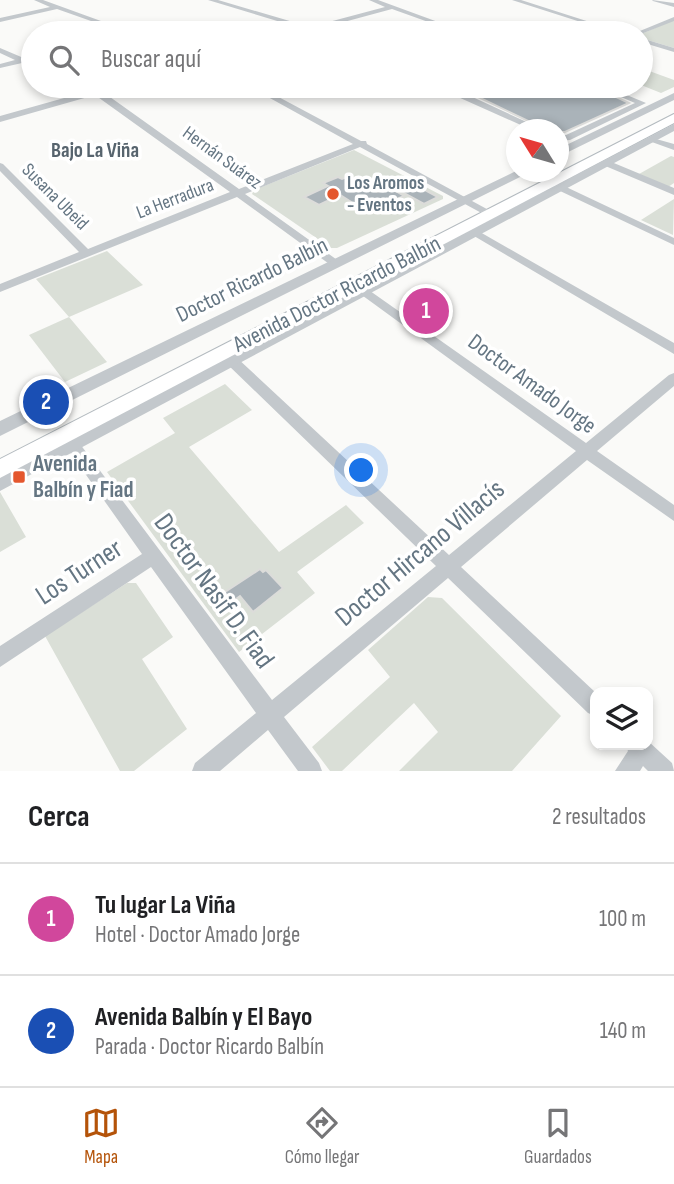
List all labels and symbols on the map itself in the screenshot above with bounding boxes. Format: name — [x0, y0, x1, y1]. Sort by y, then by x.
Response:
north arrow — [506, 119, 569, 182]
street label: Hernán Suárez — [178, 122, 266, 195]
district label: Bajo La Viña — [51, 138, 139, 163]
street label: Susana Ubeid — [17, 159, 93, 235]
place label: Los Aromos - Eventos — [347, 172, 424, 217]
street label: La Herradura — [133, 174, 217, 224]
marker: Los Aromos - Eventos — [325, 186, 341, 202]
street label: Avenida Doctor Ricardo Balbín — [228, 230, 445, 359]
street label: Doctor Ricardo Balbín — [172, 231, 332, 329]
pin: 1 — [403, 285, 449, 337]
street label: Doctor Amado Jorge — [462, 328, 602, 440]
pin: 2 — [23, 376, 69, 428]
place label: Avenida Balbín y Fiad — [32, 450, 134, 504]
your location — [344, 453, 378, 487]
marker: Avenida Balbín y Fiad — [11, 469, 27, 485]
street label: Doctor Hircano Villacís — [329, 473, 511, 633]
street label: Doctor Nasif D. Fiad — [147, 507, 281, 675]
street label: Los Turner — [30, 532, 128, 612]

